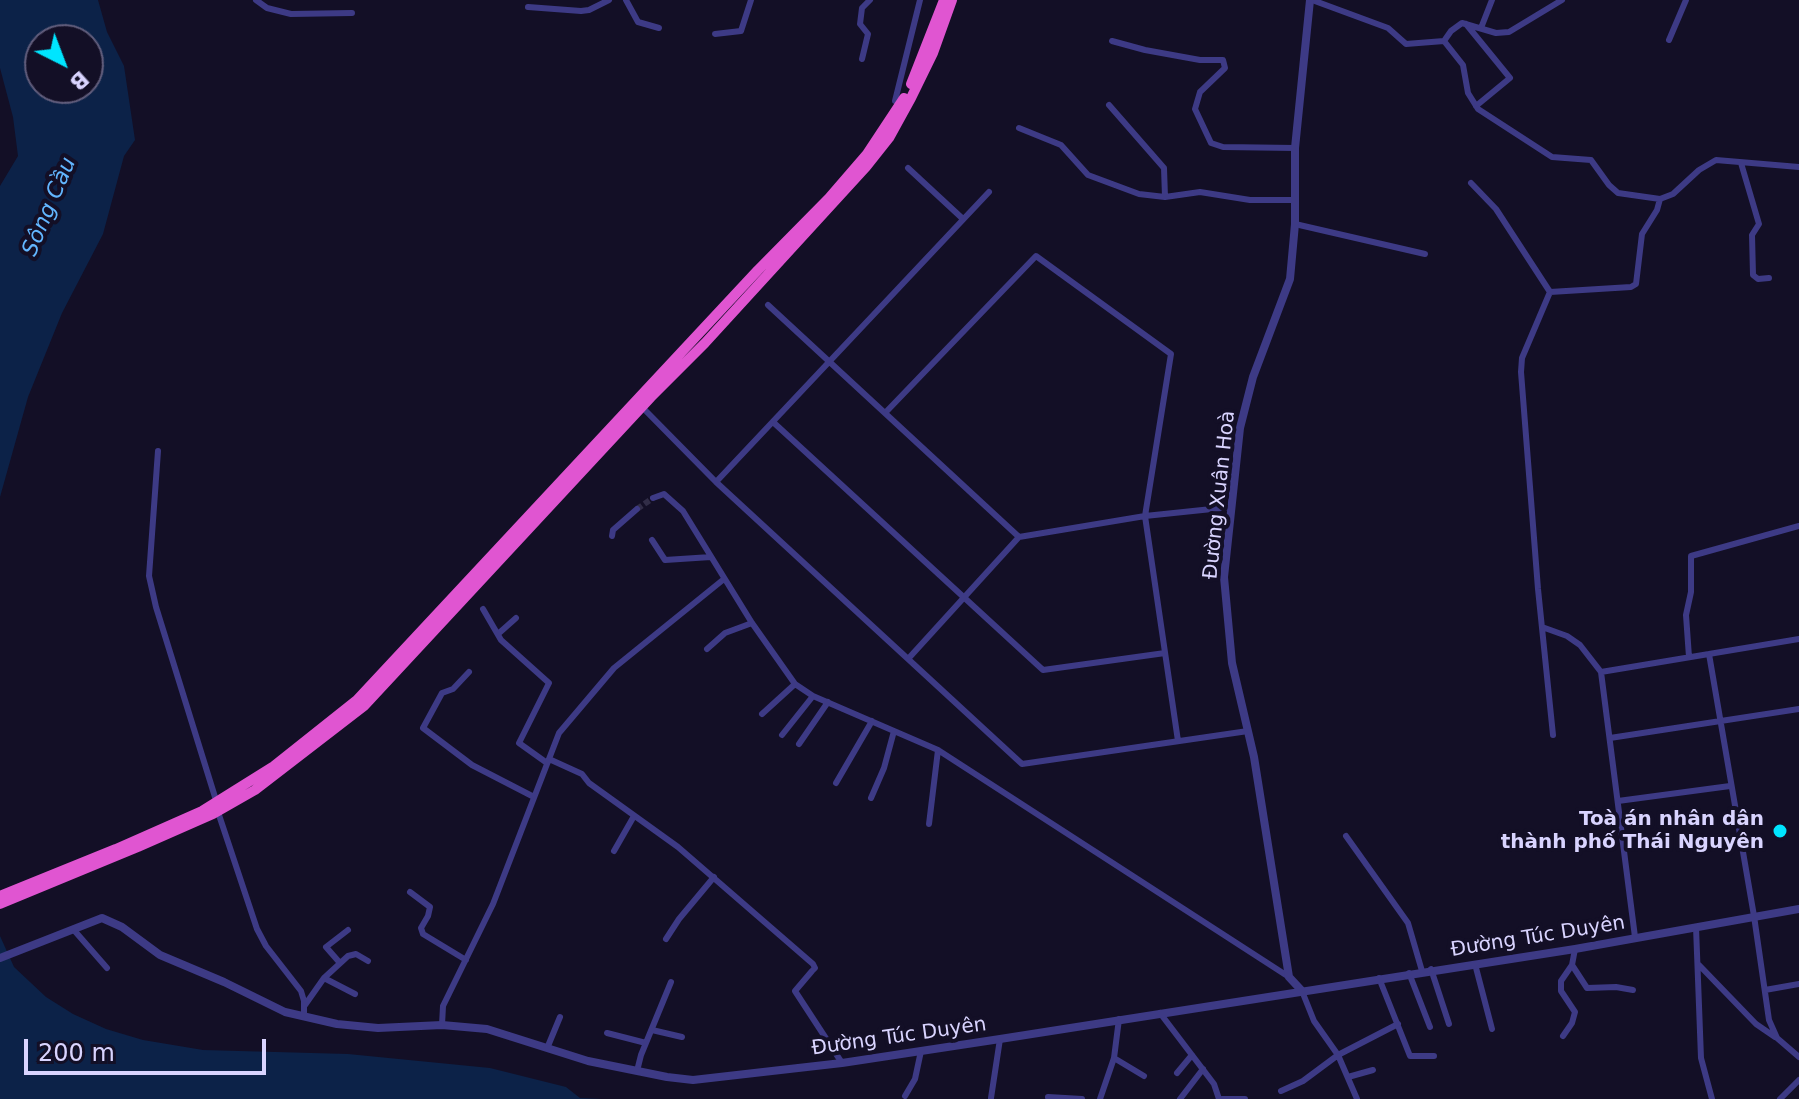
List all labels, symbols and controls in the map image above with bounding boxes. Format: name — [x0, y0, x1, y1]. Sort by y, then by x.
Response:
north arrow — [24, 24, 104, 104]
text: B — [64, 66, 94, 96]
water label: Sông Cầu — [17, 153, 83, 261]
street label: Đường Xuân Hoà — [1199, 410, 1241, 580]
place label: Toà án nhân dân thành phố Thái Nguyên — [1501, 808, 1764, 855]
marker: Toà án nhân dân thành phố Thái Nguyên — [1771, 822, 1789, 840]
street label: Đường Túc Duyên — [1449, 911, 1627, 963]
street label: Đường Túc Duyên — [810, 1013, 988, 1061]
scale bar — [28, 1023, 270, 1073]
text: 200 m — [38, 1039, 115, 1067]

